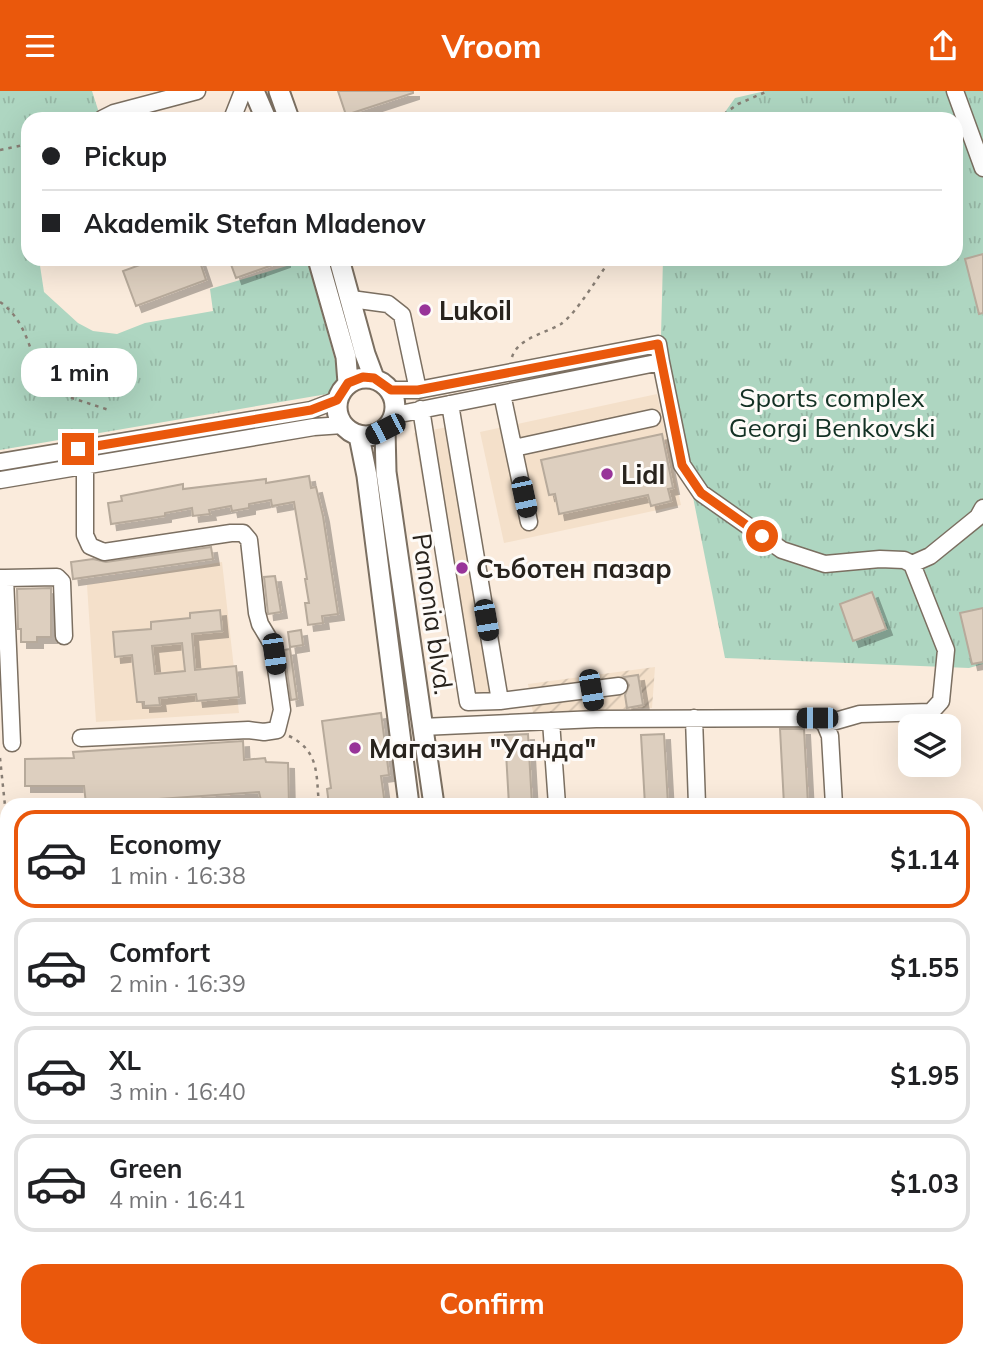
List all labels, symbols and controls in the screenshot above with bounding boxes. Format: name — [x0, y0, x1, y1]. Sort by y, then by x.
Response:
text: Vroom — [441, 26, 542, 66]
icon: menu — [21, 27, 59, 65]
icon: share — [924, 27, 962, 65]
text: Pickup — [84, 140, 167, 173]
text: Akademik Stefan Mladenov — [84, 207, 426, 240]
place label: Lukoil — [439, 294, 512, 327]
marker: Lukoil — [417, 302, 433, 318]
callout: 1 min — [20, 347, 136, 397]
text: 1 min — [49, 358, 109, 387]
park label: Sports complex Georgi Benkovski — [729, 381, 935, 444]
car — [362, 410, 409, 448]
route end — [62, 433, 94, 465]
place label: Lidl — [621, 458, 665, 491]
marker: Lidl — [599, 466, 615, 482]
car — [510, 474, 539, 520]
route start — [746, 520, 778, 552]
street label: Panonia blvd. — [405, 531, 461, 697]
place label: Съботен пазар — [476, 552, 672, 585]
marker: Съботен пазар — [454, 560, 470, 576]
car — [473, 597, 500, 643]
car — [261, 632, 288, 676]
car — [578, 667, 605, 713]
car — [797, 708, 839, 729]
map controls — [898, 714, 961, 777]
button: layers — [898, 714, 961, 777]
place label: Магазин "Уанда" — [369, 732, 596, 765]
marker: Магазин "Уанда" — [347, 740, 363, 756]
icon: car — [25, 828, 88, 891]
text: Economy — [109, 828, 221, 861]
text: $1.14 — [890, 843, 959, 876]
text: 1 min · 16:38 — [109, 861, 246, 890]
icon: car — [25, 936, 88, 999]
text: Comfort — [109, 936, 210, 969]
text: $1.55 — [890, 951, 959, 984]
text: 2 min · 16:39 — [109, 969, 246, 998]
icon: car — [25, 1044, 88, 1107]
text: XL — [109, 1044, 141, 1077]
text: $1.95 — [890, 1059, 959, 1092]
text: 3 min · 16:40 — [109, 1077, 246, 1106]
icon: car — [25, 1152, 88, 1215]
text: Green — [109, 1152, 182, 1185]
text: $1.03 — [890, 1167, 959, 1200]
text: 4 min · 16:41 — [109, 1185, 246, 1214]
button: Confirm — [21, 1264, 963, 1344]

